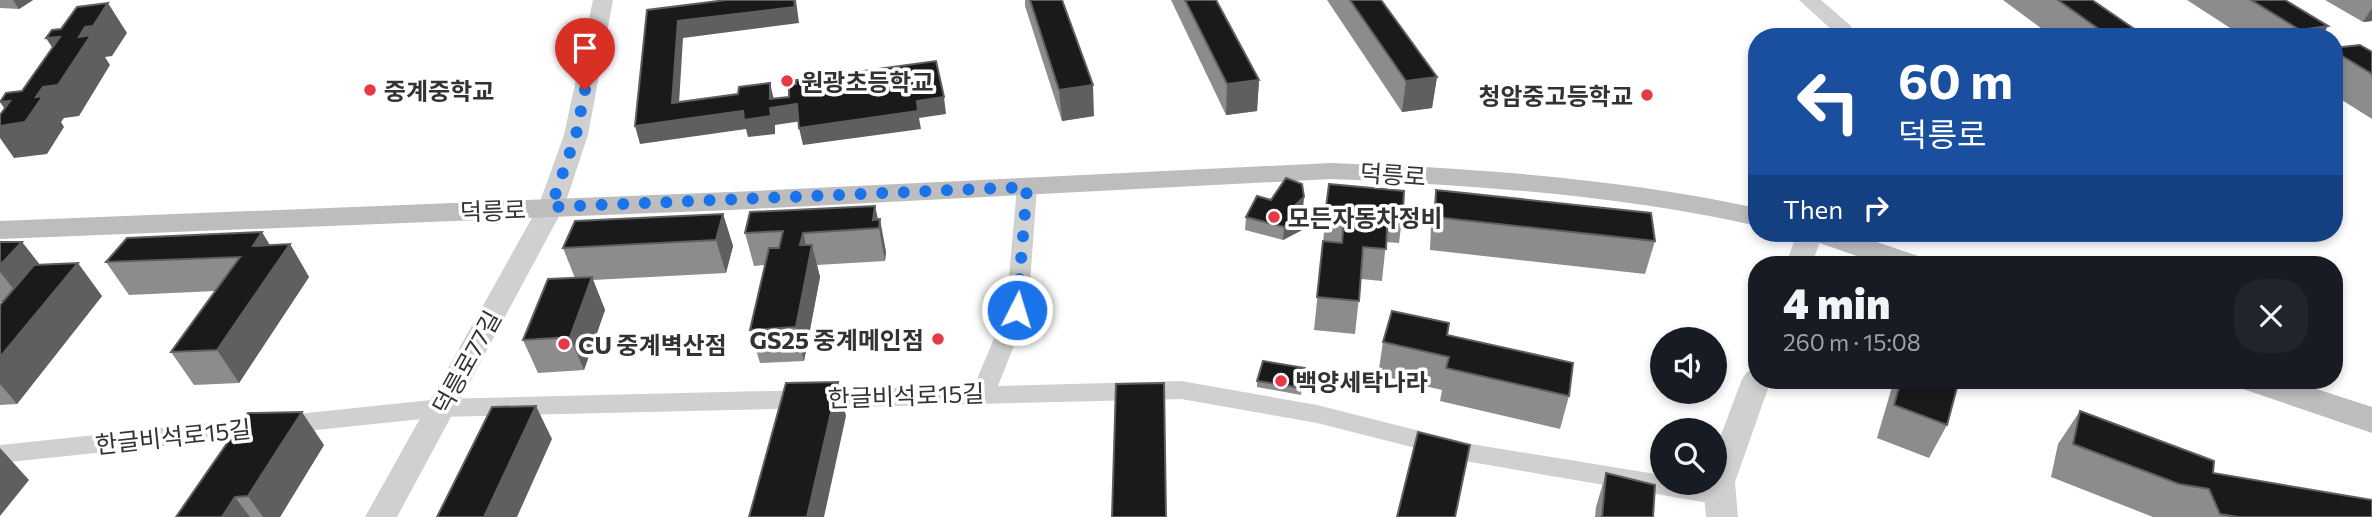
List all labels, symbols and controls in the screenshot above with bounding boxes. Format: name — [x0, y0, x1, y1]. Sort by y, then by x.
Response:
pin — [555, 18, 615, 90]
icon: arrive — [566, 29, 604, 67]
text: 60 m — [1898, 49, 2013, 109]
icon: left — [1783, 56, 1874, 147]
place label: 원광초등학교 — [801, 67, 933, 96]
marker: 원광초등학교 — [779, 73, 795, 89]
place label: 중계중학교 — [384, 76, 494, 105]
place label: 청암중고등학교 — [1478, 81, 1633, 110]
marker: 중계중학교 — [362, 82, 378, 98]
marker: 청암중고등학교 — [1639, 87, 1655, 103]
text: 덕릉로 — [1898, 113, 1986, 153]
street label: 덕릉로 — [1359, 157, 1427, 191]
icon: right — [1857, 189, 1895, 227]
text: Then — [1783, 193, 1843, 224]
street label: 덕릉로 — [459, 194, 527, 226]
place label: 모든자동차정비 — [1288, 203, 1443, 232]
marker: 모든자동차정비 — [1266, 209, 1282, 225]
position arrow — [980, 273, 1054, 347]
text: 4 min — [1783, 276, 1890, 328]
button: close — [2234, 279, 2308, 353]
street label: 덕릉로77길 — [426, 305, 506, 419]
place label: GS25 중계메인점 — [749, 325, 924, 354]
map controls — [1650, 327, 1727, 495]
button: sound — [1650, 327, 1727, 404]
text: 260 m · 15:08 — [1783, 328, 1921, 356]
place label: CU 중계벽산점 — [578, 330, 727, 359]
marker: GS25 중계메인점 — [930, 331, 946, 347]
marker: CU 중계벽산점 — [556, 336, 572, 352]
place label: 백양세탁나라 — [1295, 367, 1427, 396]
marker: 백양세탁나라 — [1273, 373, 1289, 389]
street label: 한글비석로15길 — [827, 378, 985, 412]
street label: 한글비석로15길 — [94, 413, 252, 459]
button: search — [1650, 418, 1727, 495]

